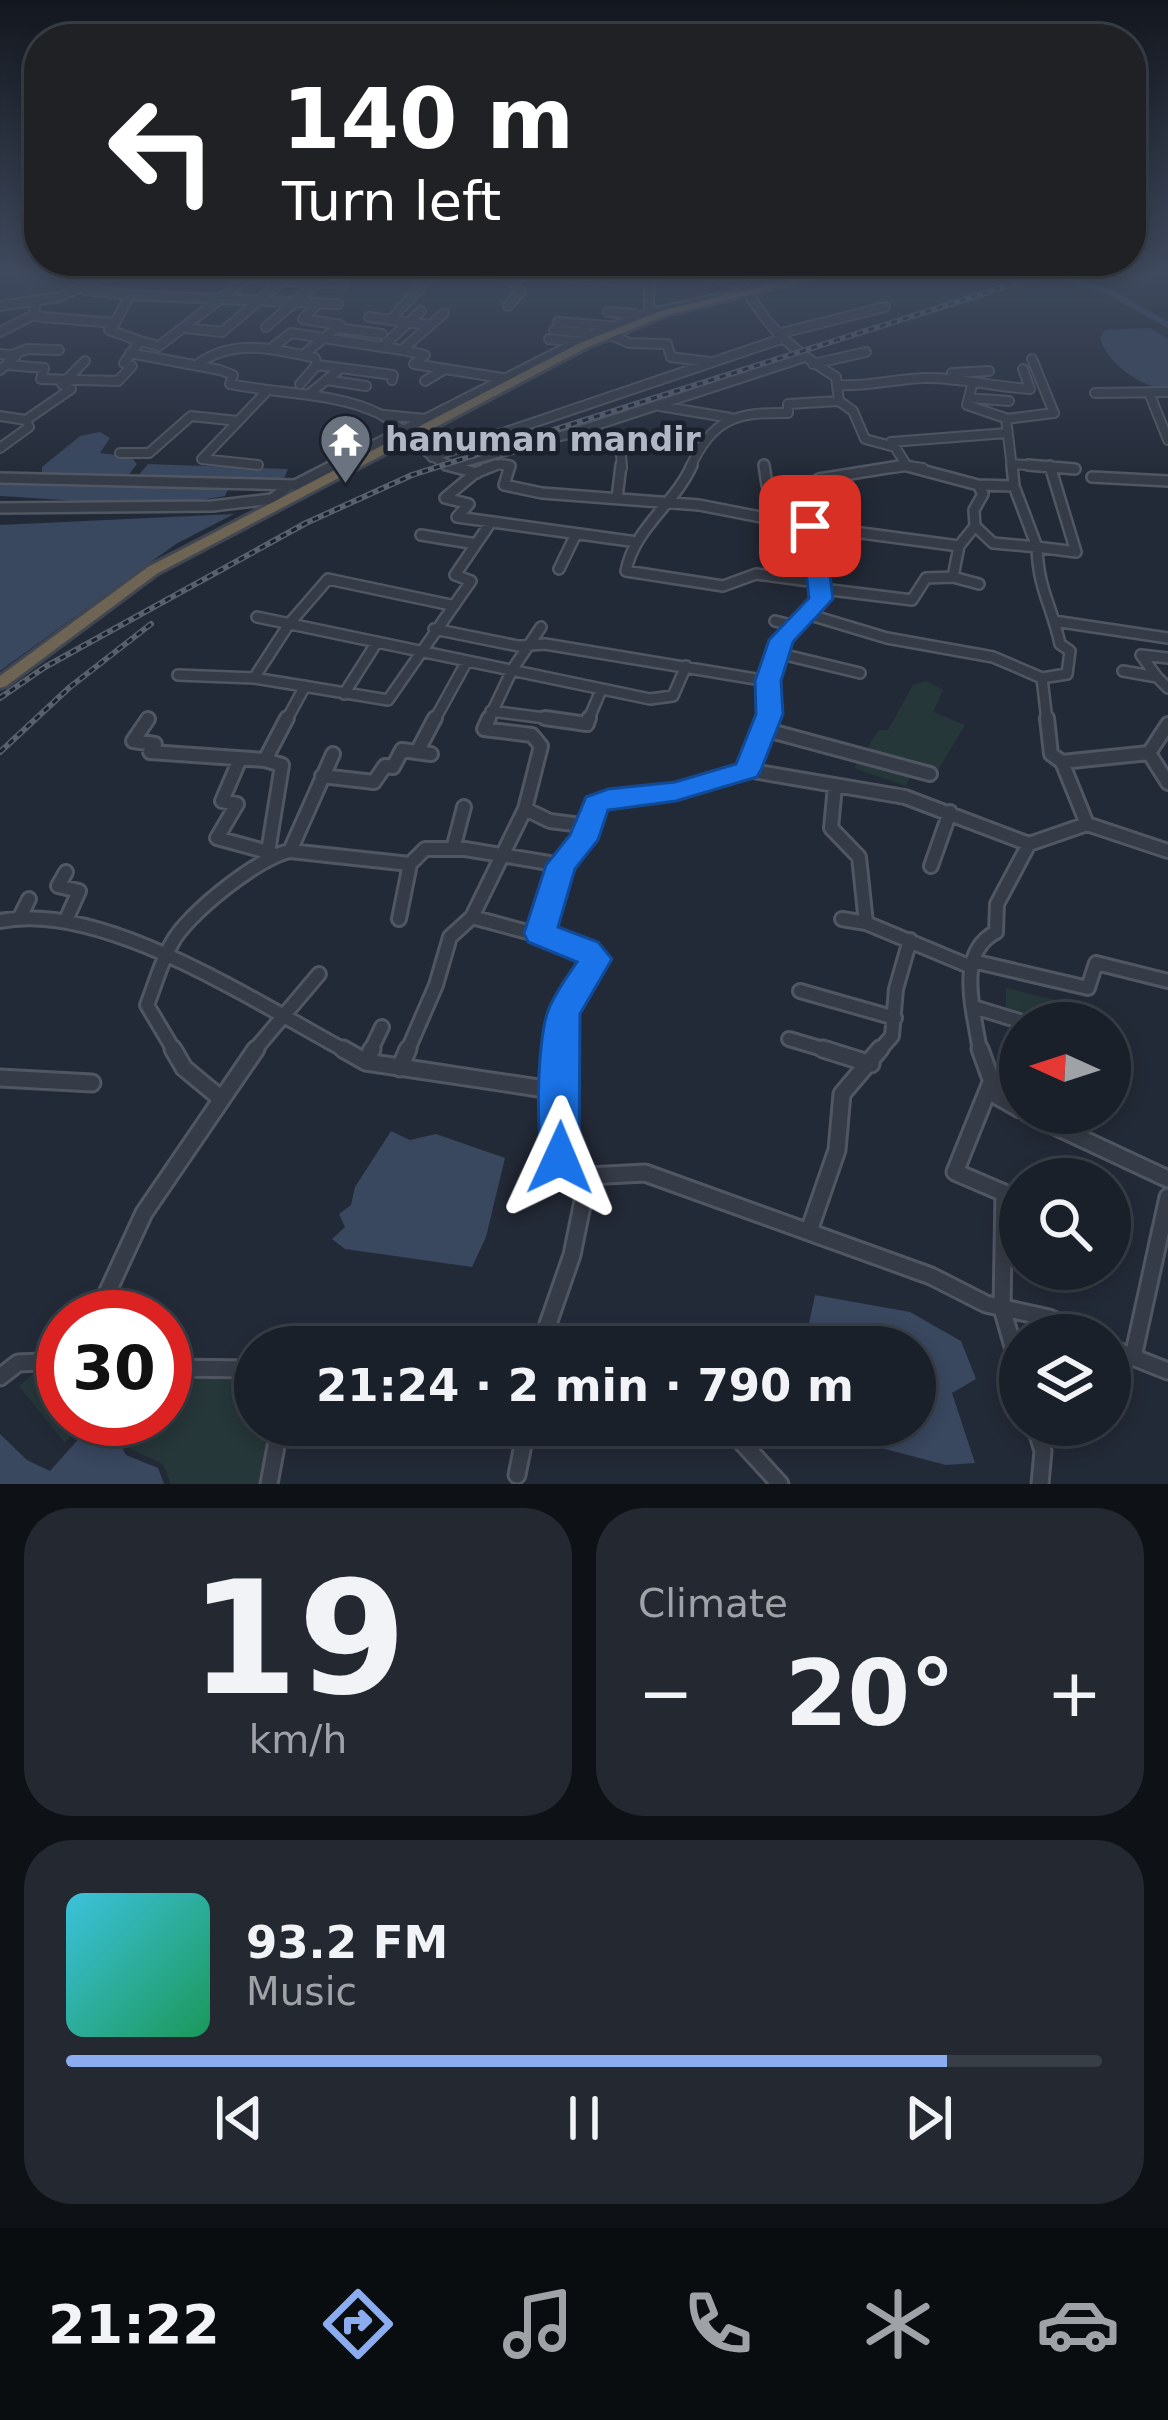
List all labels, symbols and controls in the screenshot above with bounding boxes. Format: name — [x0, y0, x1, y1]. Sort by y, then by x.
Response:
text: 140 m — [282, 70, 574, 168]
icon: left — [84, 72, 240, 228]
text: Turn left — [282, 170, 501, 233]
temple icon: hanuman mandir — [318, 411, 374, 485]
place label: hanuman mandir — [385, 420, 701, 459]
pin — [759, 475, 861, 577]
icon: arrive — [777, 493, 843, 559]
north arrow — [999, 1002, 1131, 1134]
map controls — [999, 1002, 1131, 1446]
position arrow — [497, 1095, 623, 1221]
button: search — [999, 1158, 1131, 1290]
speed limit sign: 30 — [36, 1290, 192, 1446]
button: layers — [999, 1314, 1131, 1446]
text: 21:24 · 2 min · 790 m — [316, 1359, 854, 1412]
text: 19 — [189, 1548, 407, 1730]
text: Climate — [638, 1581, 788, 1626]
text: 20° — [785, 1641, 955, 1746]
text: − — [638, 1655, 693, 1732]
text: + — [1047, 1655, 1102, 1732]
text: km/h — [249, 1717, 347, 1762]
text: 93.2 FM — [246, 1916, 448, 1969]
text: Music — [246, 1969, 357, 2014]
icon: previous — [206, 2085, 272, 2151]
icon: pause — [551, 2085, 617, 2151]
icon: next — [896, 2085, 962, 2151]
icon: directions — [316, 2282, 400, 2366]
icon: music — [496, 2282, 580, 2366]
icon: phone — [676, 2282, 760, 2366]
icon: climate — [856, 2282, 940, 2366]
icon: car — [1036, 2282, 1120, 2366]
text: 21:22 — [48, 2293, 220, 2356]

